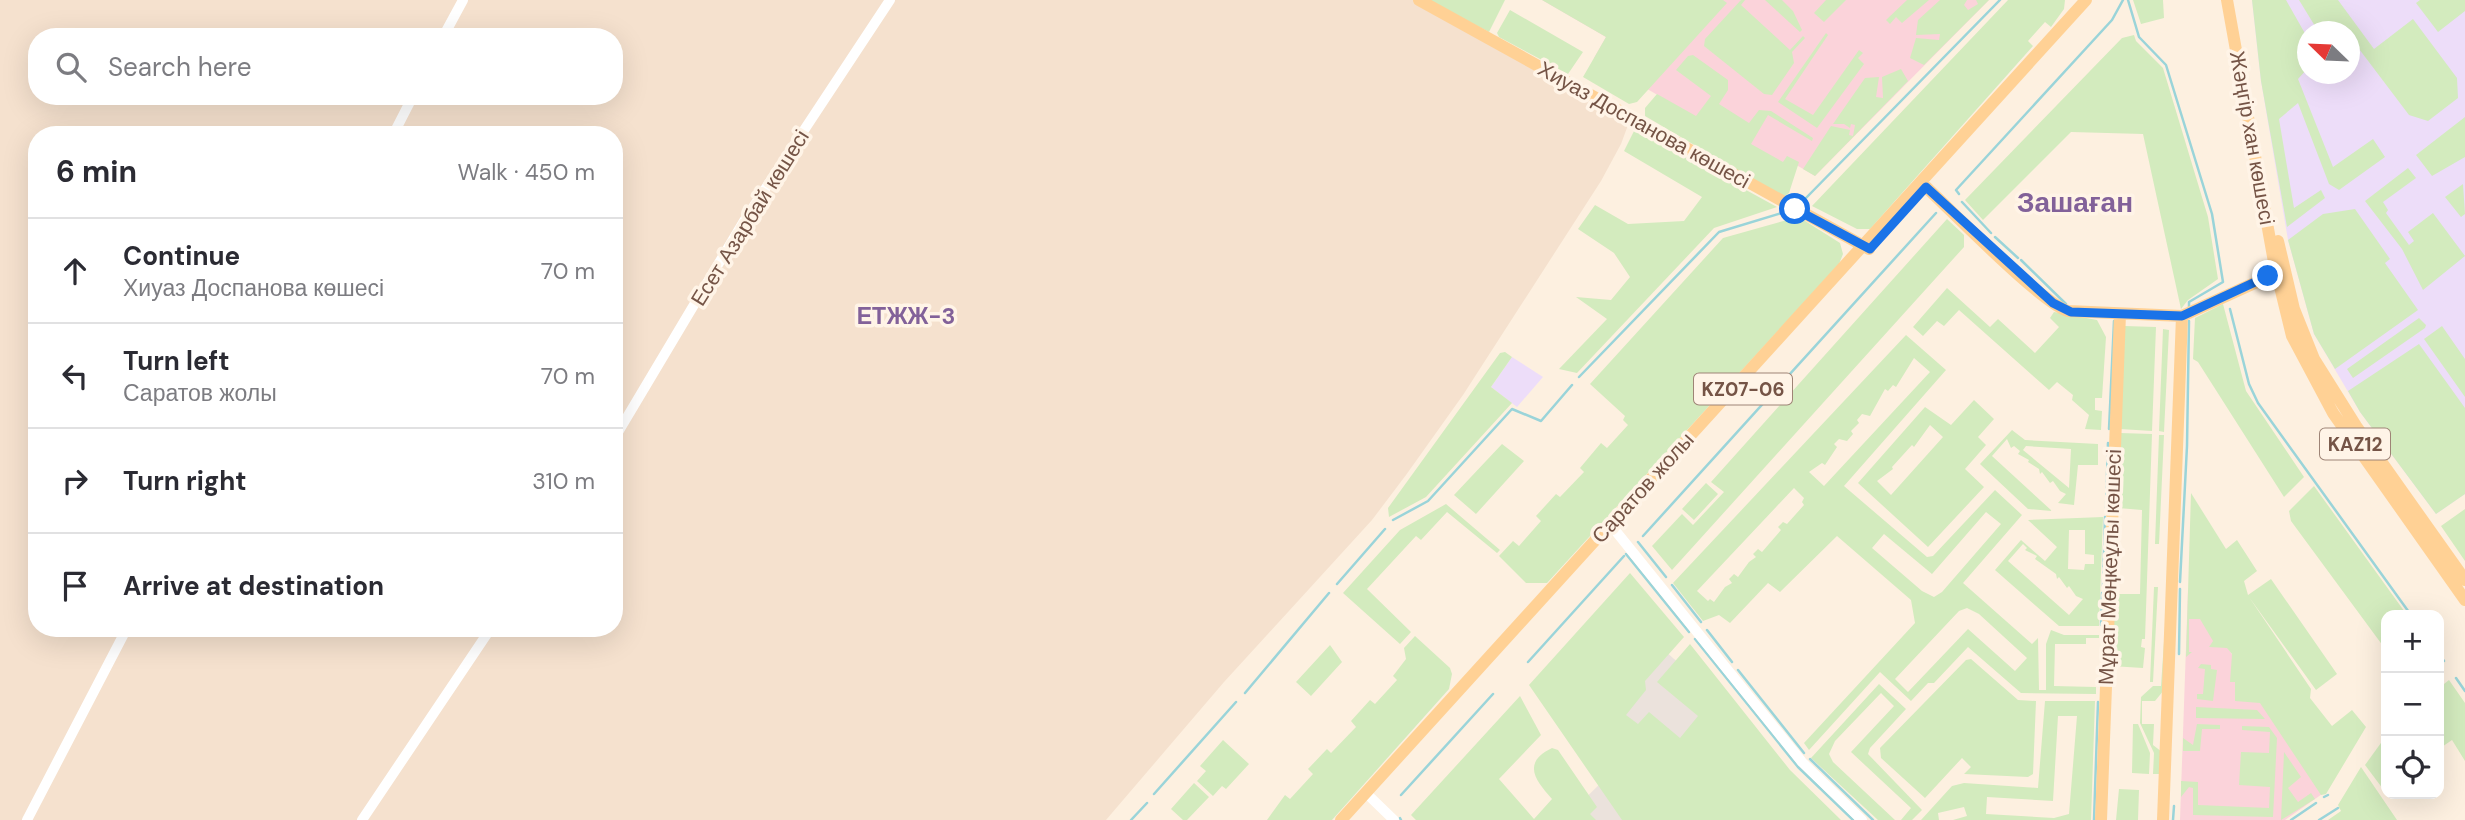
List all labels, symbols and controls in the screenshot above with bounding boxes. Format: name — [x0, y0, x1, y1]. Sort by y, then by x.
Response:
north arrow — [2297, 21, 2360, 84]
search box — [28, 28, 623, 105]
icon: search — [52, 48, 90, 86]
street label: Жәңгір хан көшесі — [2223, 49, 2281, 227]
text: Search here — [108, 50, 251, 84]
street label: Хиуаз Доспанова көшесі — [1533, 55, 1755, 195]
street label: Есет Азарбай көшесі — [684, 125, 816, 311]
text: 6 min — [56, 152, 137, 191]
text: Walk · 450 m — [458, 157, 595, 187]
district label: Зашаған — [2017, 184, 2133, 221]
route start — [1779, 193, 1810, 224]
text: Continue — [123, 239, 240, 273]
icon: ahead — [56, 252, 94, 290]
text: 70 m — [541, 256, 595, 286]
route end — [2252, 260, 2283, 291]
text: Хиуаз Доспанова көшесі — [123, 273, 384, 303]
district label: ЕТЖЖ-3 — [857, 301, 955, 331]
text: Turn left — [123, 344, 230, 378]
icon: left — [56, 357, 94, 395]
text: 70 m — [541, 361, 595, 391]
road number: KZ07-06 — [1694, 374, 1792, 404]
text: Саратов жолы — [123, 378, 277, 408]
street label: Саратов жолы — [1586, 426, 1700, 550]
road number: KAZ12 — [2320, 428, 2390, 460]
street label: Мұрат Мөңкеұлы көшесі — [2092, 449, 2128, 685]
icon: right — [56, 462, 94, 500]
text: Turn right — [123, 464, 247, 498]
text: 310 m — [532, 466, 595, 496]
icon: arrive — [56, 567, 94, 605]
text: Arrive at destination — [123, 569, 384, 603]
map controls — [2381, 610, 2444, 799]
button: + — [2381, 610, 2444, 673]
button: − — [2381, 673, 2444, 736]
button: locate — [2381, 736, 2444, 799]

